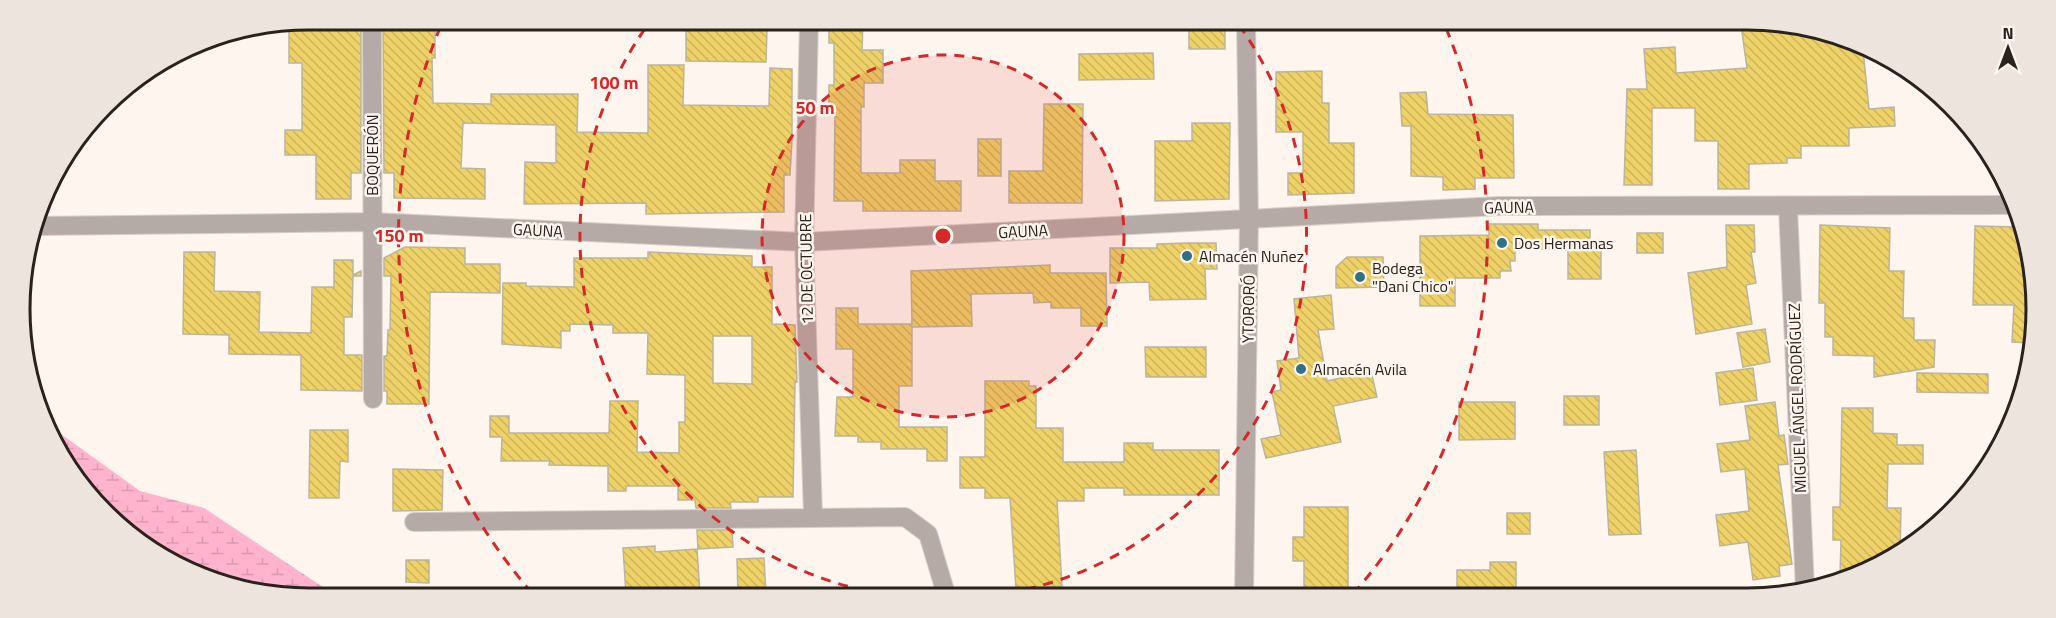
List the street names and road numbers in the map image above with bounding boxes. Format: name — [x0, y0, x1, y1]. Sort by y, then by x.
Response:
street label: BOQUERÓN — [360, 114, 384, 196]
street label: GAUNA — [1484, 195, 1535, 219]
street label: 12 DE OCTUBRE — [793, 213, 819, 325]
street label: GAUNA — [512, 217, 564, 243]
street label: GAUNA — [997, 218, 1049, 244]
street label: YTORORÓ — [1235, 275, 1261, 343]
street label: MIGUEL ÁNGEL RODRÍGUEZ — [1782, 303, 1812, 493]

